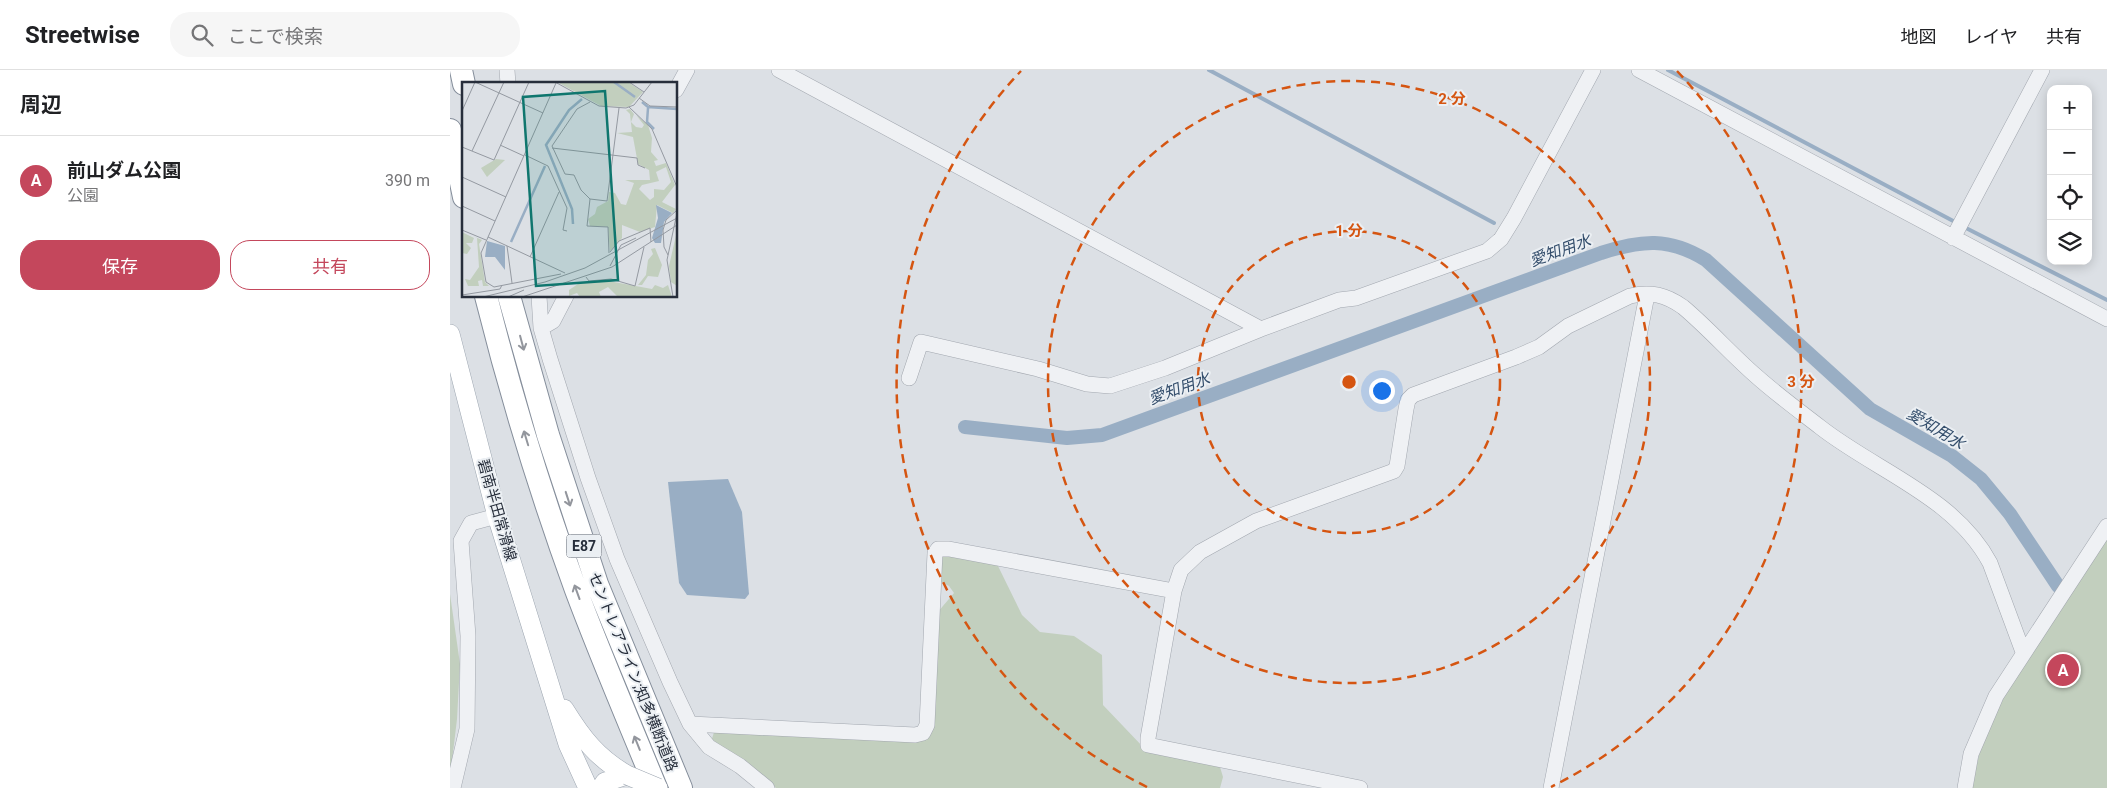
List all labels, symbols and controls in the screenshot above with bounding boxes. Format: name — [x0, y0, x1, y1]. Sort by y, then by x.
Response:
search box — [170, 12, 520, 57]
text: Streetwise — [25, 21, 140, 49]
icon: search — [188, 21, 216, 49]
text: ここで検索 — [228, 25, 323, 48]
text: 地図 — [1901, 26, 1937, 47]
text: レイヤ — [1965, 26, 2018, 47]
text: 共有 — [2046, 26, 2082, 47]
inset map — [462, 82, 678, 298]
map controls — [2047, 85, 2092, 265]
button: + — [2047, 85, 2092, 130]
text: 2 分 — [1438, 90, 1466, 108]
text: 周辺 — [20, 93, 62, 117]
button: − — [2047, 130, 2092, 175]
text: 前山ダム公園 — [67, 159, 181, 182]
text: A — [31, 171, 41, 190]
text: 390 m — [385, 171, 430, 190]
button: locate — [2047, 175, 2092, 220]
text: 公園 — [67, 186, 99, 205]
button: layers — [2047, 220, 2092, 265]
text: 1 分 — [1335, 222, 1363, 240]
water label: 愛知用水 — [1527, 230, 1595, 270]
button: 保存 — [20, 240, 220, 290]
button: 共有 — [230, 240, 430, 290]
one-way arrow — [517, 335, 527, 351]
water label: 愛知用水 — [1146, 368, 1214, 408]
centre of rings — [1340, 373, 1358, 391]
text: 3 分 — [1787, 373, 1815, 391]
your location — [1369, 378, 1395, 404]
water label: 愛知用水 — [1903, 404, 1970, 454]
one-way arrow — [521, 430, 530, 446]
street label: 碧南半田常滑線 — [474, 457, 520, 563]
one-way arrow — [564, 491, 574, 507]
road number: E87 — [566, 534, 602, 558]
street label: セントレアライン;知多横断道路 — [585, 570, 681, 774]
one-way arrow — [572, 585, 581, 600]
pin: A — [2047, 651, 2079, 689]
one-way arrow — [632, 736, 642, 751]

